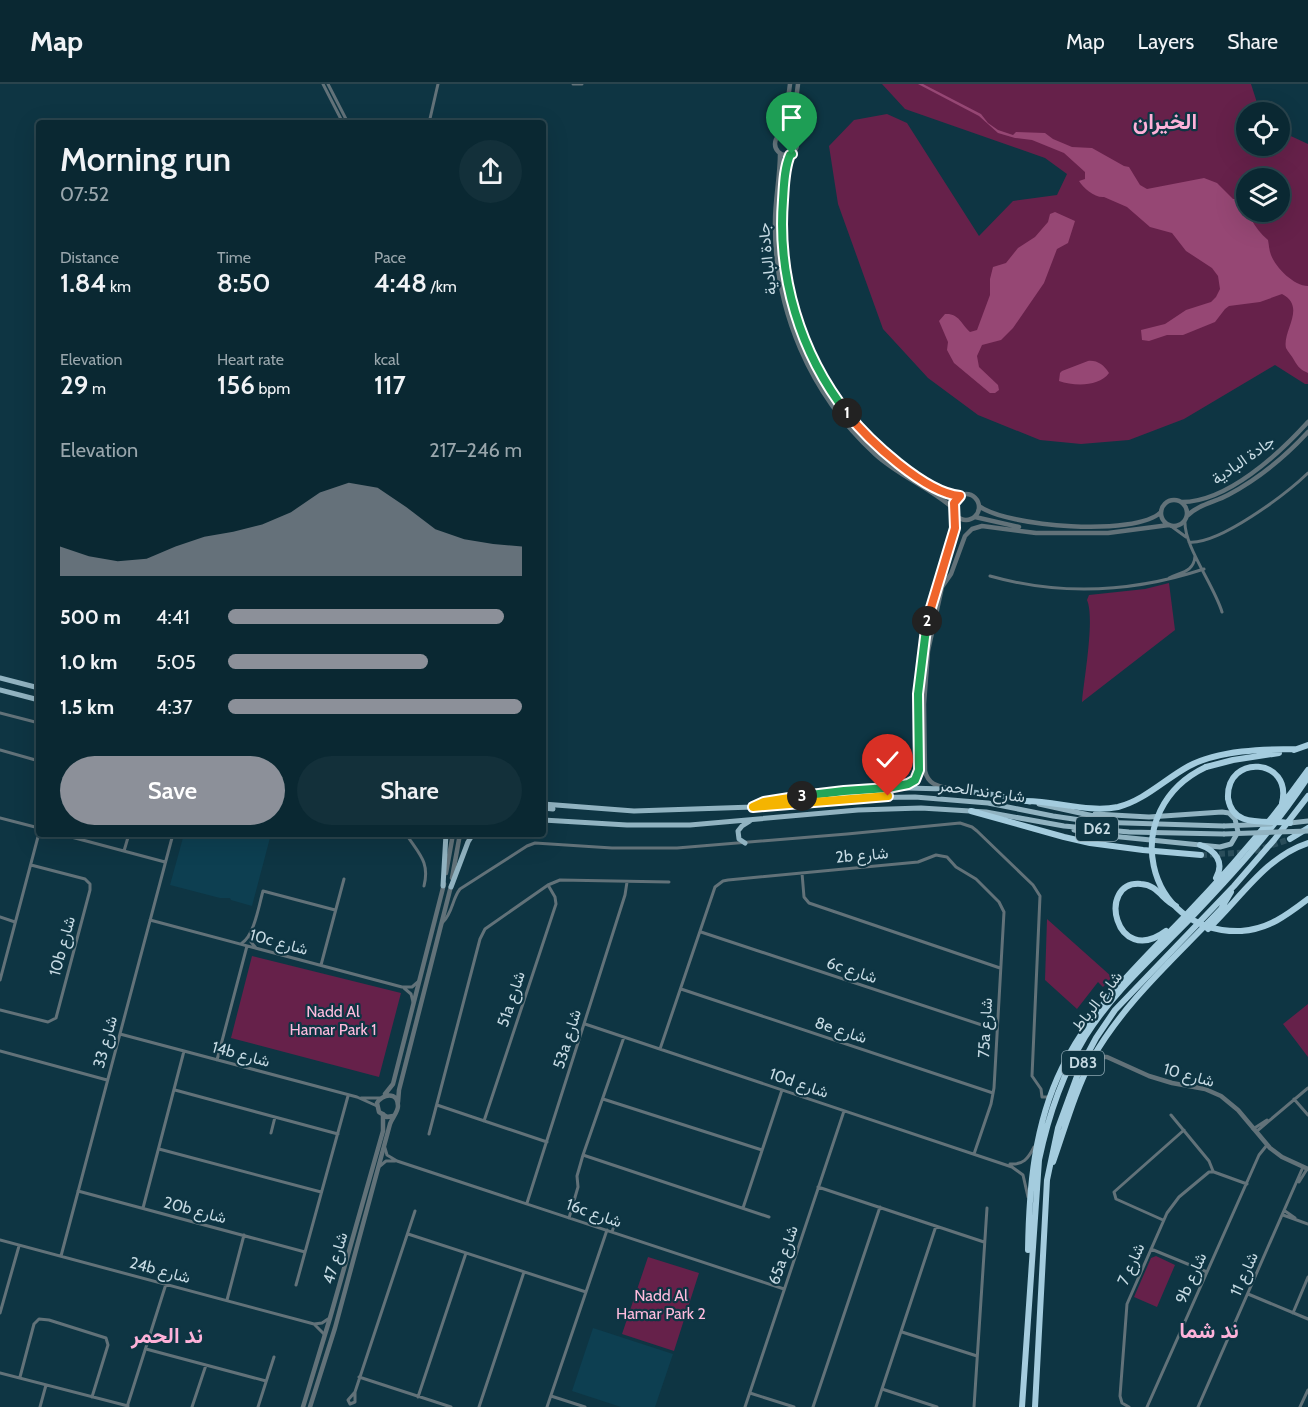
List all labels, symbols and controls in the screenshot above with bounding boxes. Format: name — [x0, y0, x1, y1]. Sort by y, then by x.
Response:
text: Map — [30, 24, 83, 58]
text: Map — [1066, 29, 1105, 54]
text: Layers — [1138, 29, 1194, 54]
text: Share — [1227, 29, 1278, 54]
pin — [766, 92, 817, 154]
icon: arrive — [775, 101, 808, 134]
map controls — [1236, 102, 1290, 222]
button: locate — [1236, 102, 1290, 156]
district label: الخيران — [1133, 108, 1197, 135]
text: Morning run — [60, 139, 231, 179]
button: share — [459, 140, 522, 203]
button: layers — [1236, 168, 1290, 222]
text: 07:52 — [60, 182, 109, 206]
street label: جادة البادية — [754, 222, 780, 296]
text: Distance — [60, 248, 119, 267]
text: Time — [217, 248, 251, 267]
text: Pace — [374, 248, 406, 267]
text: 1.84 — [60, 267, 106, 299]
text: 8:50 — [217, 267, 271, 299]
text: 4:48 — [374, 267, 427, 299]
text: km — [106, 277, 131, 296]
text: /km — [427, 277, 457, 296]
text: Elevation — [60, 350, 123, 369]
text: Heart rate — [217, 350, 284, 369]
text: kcal — [374, 350, 400, 369]
text: 29 — [60, 369, 88, 401]
text: 156 — [217, 369, 255, 401]
text: 117 — [374, 369, 406, 401]
text: m — [88, 379, 106, 398]
text: bpm — [255, 379, 290, 398]
pin: 1 — [832, 398, 862, 428]
text: 1 — [844, 403, 850, 422]
street label: جادة البادية — [1208, 431, 1278, 489]
text: Elevation — [60, 438, 138, 462]
text: 217–246 m — [429, 438, 522, 462]
text: 500 m — [60, 605, 121, 629]
text: 4:41 — [156, 605, 190, 629]
pin: 2 — [912, 606, 942, 636]
text: 2 — [923, 611, 931, 630]
text: 1.0 km — [60, 650, 117, 674]
text: 5:05 — [156, 650, 196, 674]
text: 1.5 km — [60, 695, 114, 719]
text: 4:37 — [156, 695, 193, 719]
pin — [862, 734, 913, 796]
icon: check — [871, 743, 904, 776]
button: Save — [60, 756, 285, 825]
button: Share — [297, 756, 522, 825]
street label: شارع ند الحمر — [936, 775, 1026, 808]
pin: 3 — [787, 781, 817, 811]
text: 3 — [798, 786, 806, 805]
road number: D62 — [1076, 817, 1118, 841]
street label: 2b شارع — [835, 843, 889, 869]
street label: 10b شارع — [45, 914, 81, 978]
street label: 10c شارع — [247, 925, 310, 961]
street label: 6c شارع — [824, 953, 880, 989]
street label: شارع الرباط — [1068, 967, 1128, 1036]
street label: 51a شارع — [493, 969, 531, 1030]
street label: 75a شارع — [974, 997, 998, 1059]
park label: Nadd Al Hamar Park 1 — [290, 1002, 376, 1039]
street label: 53a شارع — [549, 1007, 587, 1071]
street label: 8e شارع — [812, 1013, 869, 1049]
street label: شارع 33 — [89, 1014, 123, 1071]
street label: 14b شارع — [209, 1037, 272, 1073]
road number: D83 — [1062, 1051, 1104, 1075]
street label: شارع 10 — [1161, 1059, 1217, 1093]
street label: 10d شارع — [766, 1064, 831, 1104]
street label: 20b شارع — [161, 1193, 228, 1229]
street label: 16c شارع — [563, 1195, 624, 1233]
street label: 65a شارع — [764, 1223, 804, 1288]
street label: شارع 47 — [319, 1230, 353, 1287]
street label: شارع 7 — [1113, 1240, 1150, 1289]
street label: شارع 11 — [1226, 1249, 1264, 1300]
street label: 9b شارع — [1171, 1250, 1212, 1307]
street label: 24b شارع — [127, 1253, 193, 1289]
park label: Nadd Al Hamar Park 2 — [616, 1286, 706, 1323]
district label: ند شما — [1179, 1317, 1239, 1344]
district label: ند الحمر — [130, 1322, 203, 1349]

